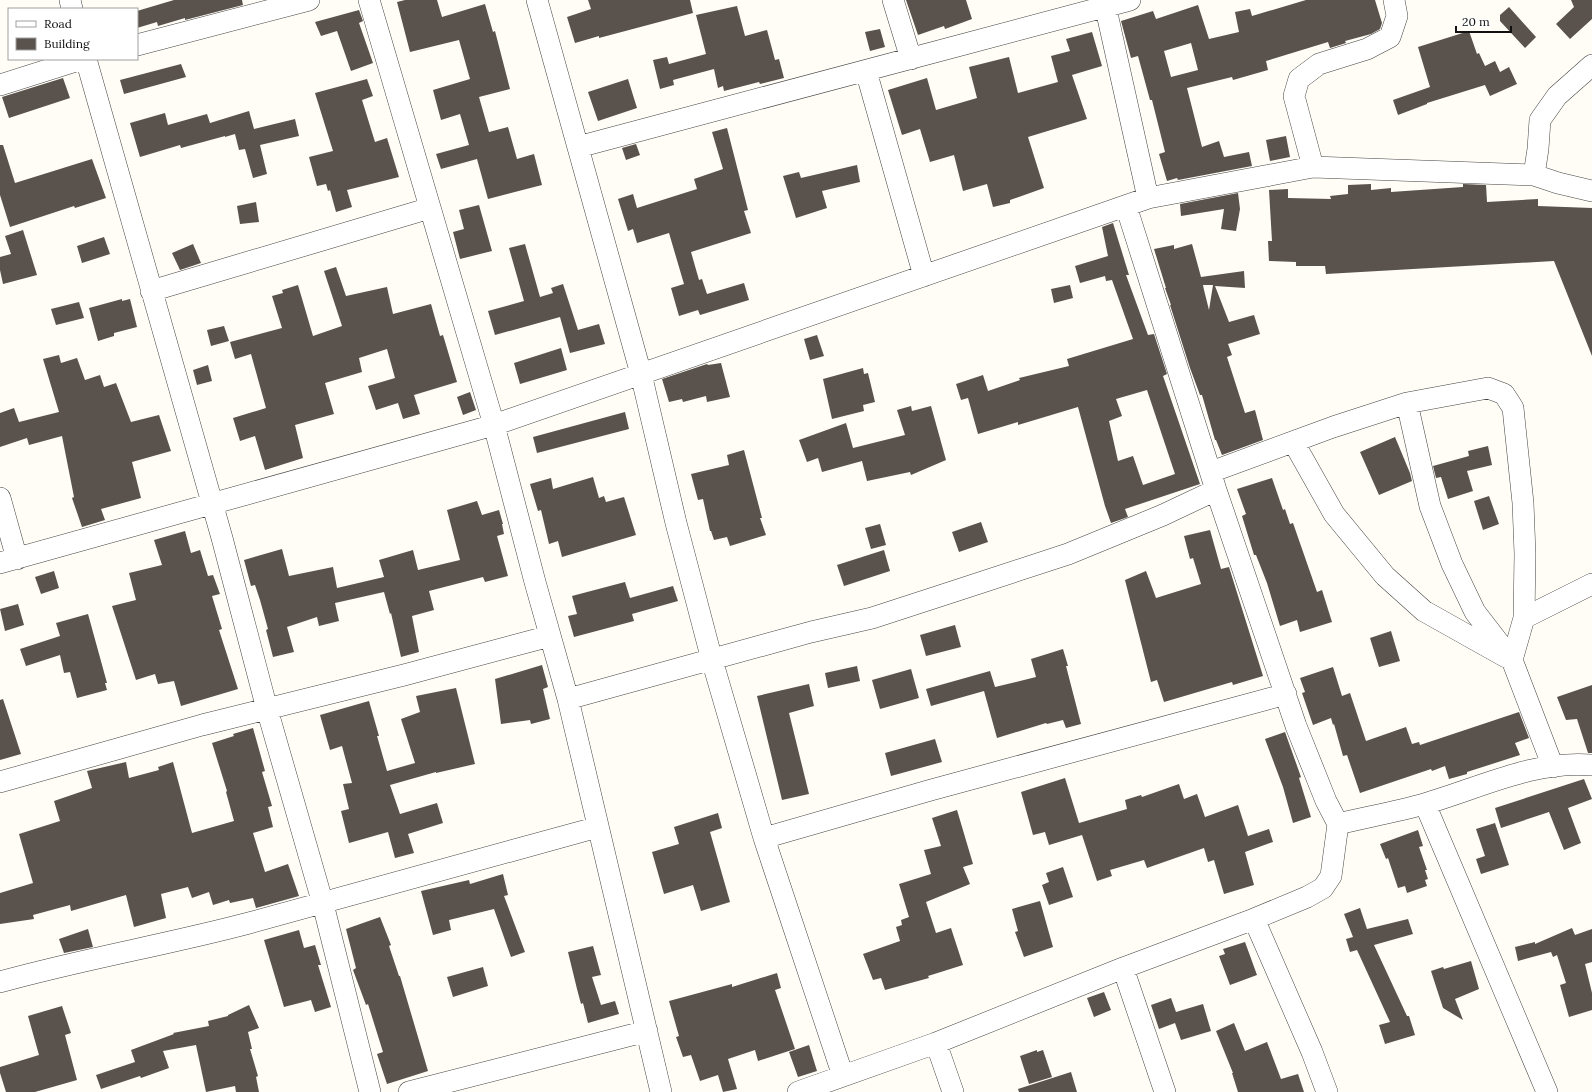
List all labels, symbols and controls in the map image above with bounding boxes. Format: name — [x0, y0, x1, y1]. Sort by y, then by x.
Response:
legend — [8, 8, 138, 60]
scale bar — [1456, 8, 1511, 34]
text: 20 m — [1462, 14, 1490, 29]
text: Road — [44, 16, 72, 31]
text: Building — [44, 36, 90, 51]

